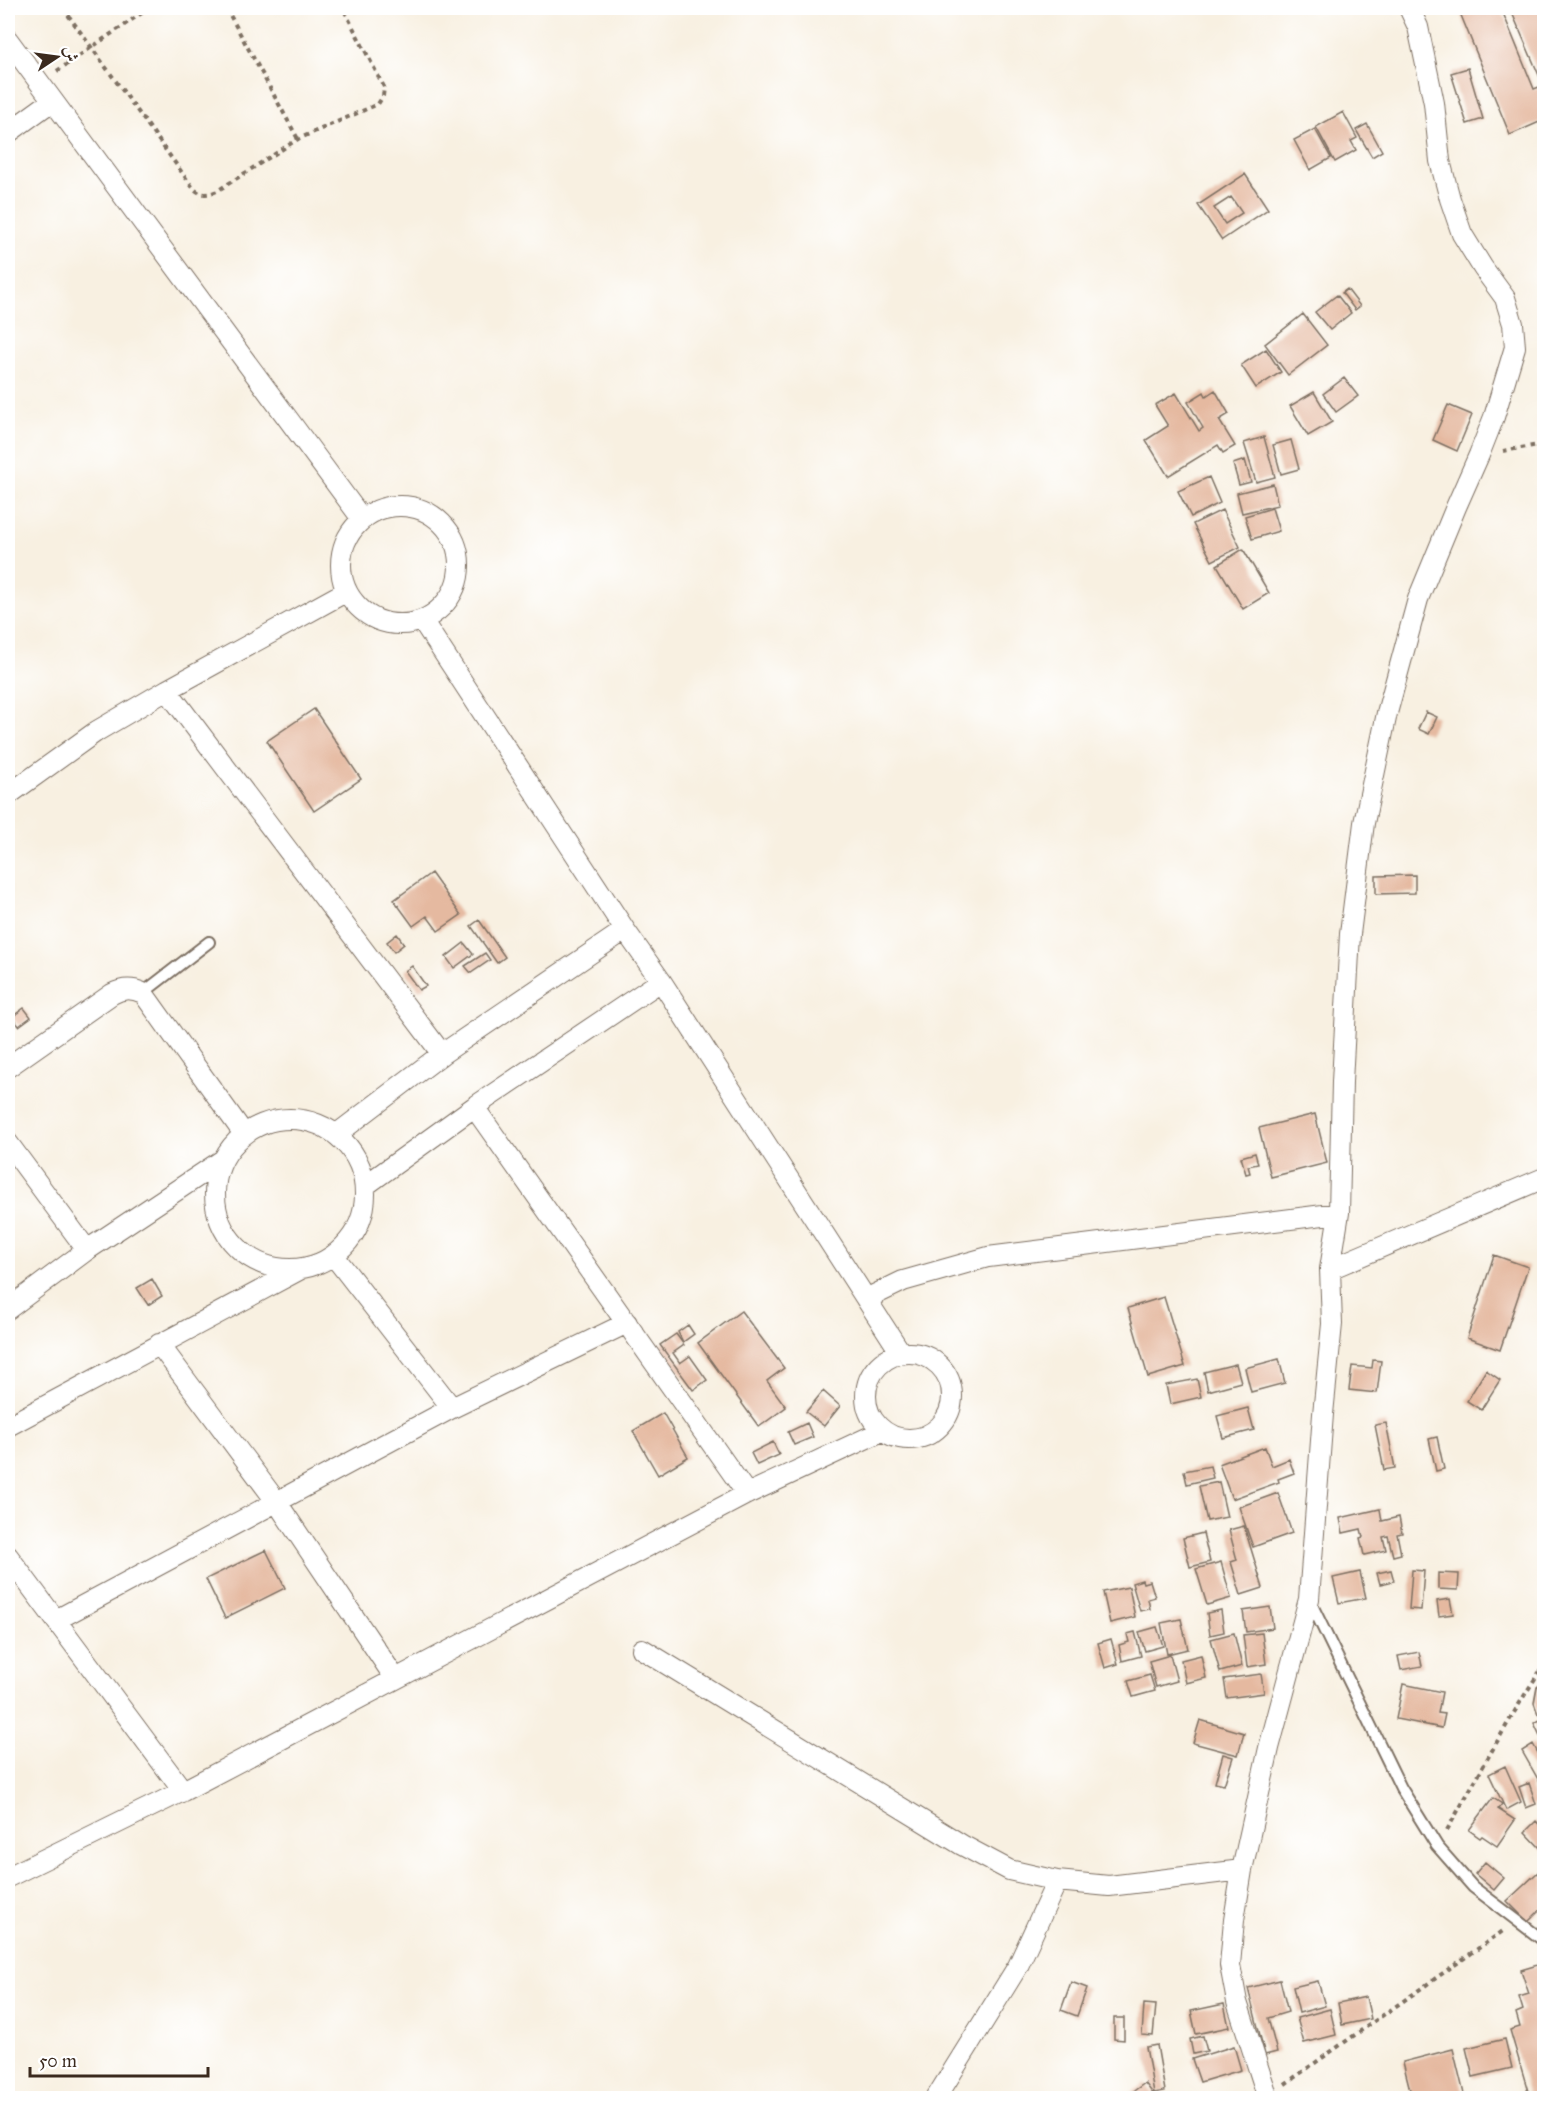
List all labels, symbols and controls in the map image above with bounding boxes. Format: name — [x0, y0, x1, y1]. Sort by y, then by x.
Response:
north arrow — [27, 27, 87, 87]
text: ش — [60, 44, 82, 64]
scale bar — [30, 2040, 208, 2078]
text: 50 m — [39, 2050, 77, 2072]

